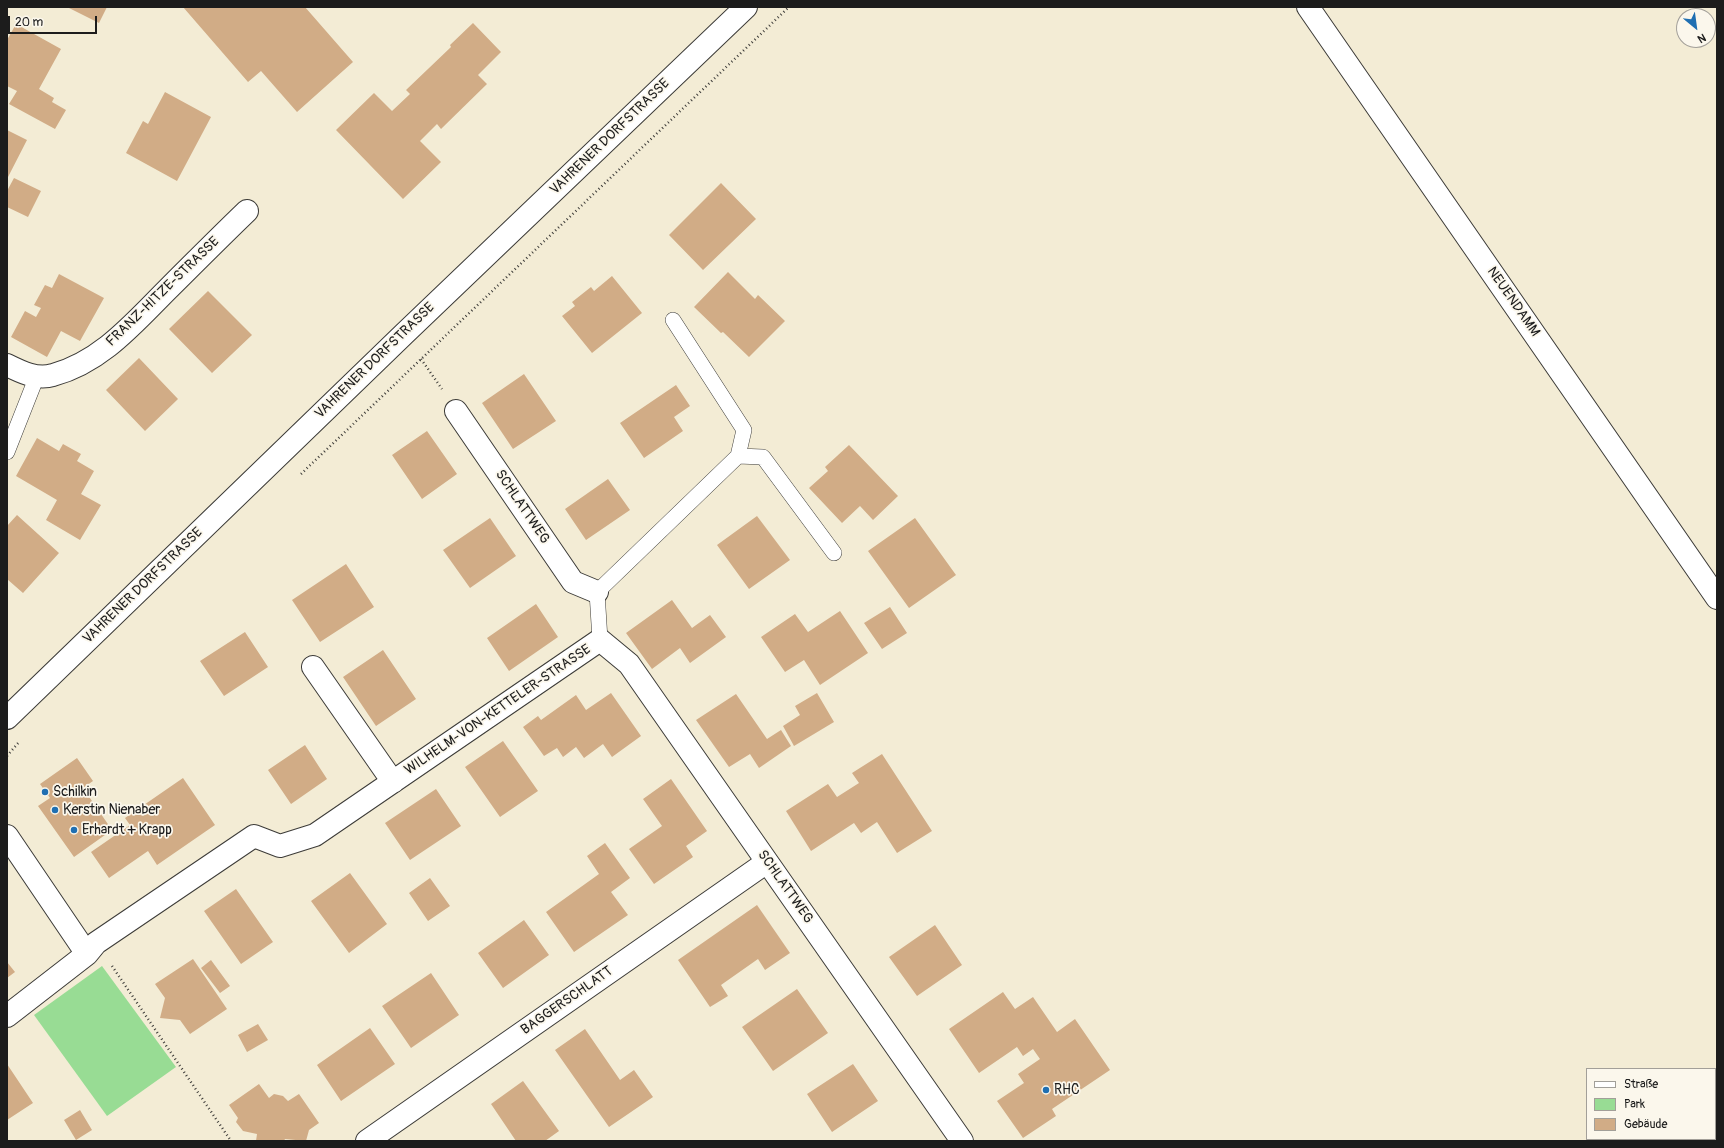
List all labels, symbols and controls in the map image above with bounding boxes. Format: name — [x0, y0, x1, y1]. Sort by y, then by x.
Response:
scale bar — [10, 8, 99, 34]
north arrow — [1676, 8, 1716, 48]
text: 20 m — [15, 15, 43, 30]
text: N — [1695, 31, 1708, 46]
street label: VAHRENER DORFSTRASSE — [547, 75, 673, 199]
street label: FRANZ-HITZE-STRASSE — [103, 234, 223, 350]
street label: NEUENDAMM — [1483, 264, 1543, 340]
street label: VAHRENER DORFSTRASSE — [312, 299, 438, 423]
street label: SCHLATTWEG — [491, 467, 553, 547]
street label: VAHRENER DORFSTRASSE — [80, 524, 206, 648]
street label: WILHELM-VON-KETTELER-STRASSE — [402, 641, 594, 779]
place label: Schilkin — [53, 784, 97, 800]
marker: Schilkin — [40, 787, 50, 797]
place label: Kerstin Nienaber — [63, 802, 160, 818]
marker: Kerstin Nienaber — [50, 805, 60, 815]
place label: Erhardt + Krapp — [82, 822, 172, 838]
marker: Erhardt + Krapp — [69, 825, 79, 835]
street label: SCHLATTWEG — [754, 847, 816, 927]
street label: BAGGERSCHLATT — [518, 963, 616, 1039]
legend — [1586, 1068, 1716, 1140]
text: Straße — [1624, 1077, 1658, 1092]
place label: RHC — [1054, 1082, 1080, 1098]
marker: RHC — [1041, 1085, 1051, 1095]
text: Park — [1624, 1097, 1645, 1112]
text: Gebäude — [1624, 1117, 1667, 1132]

